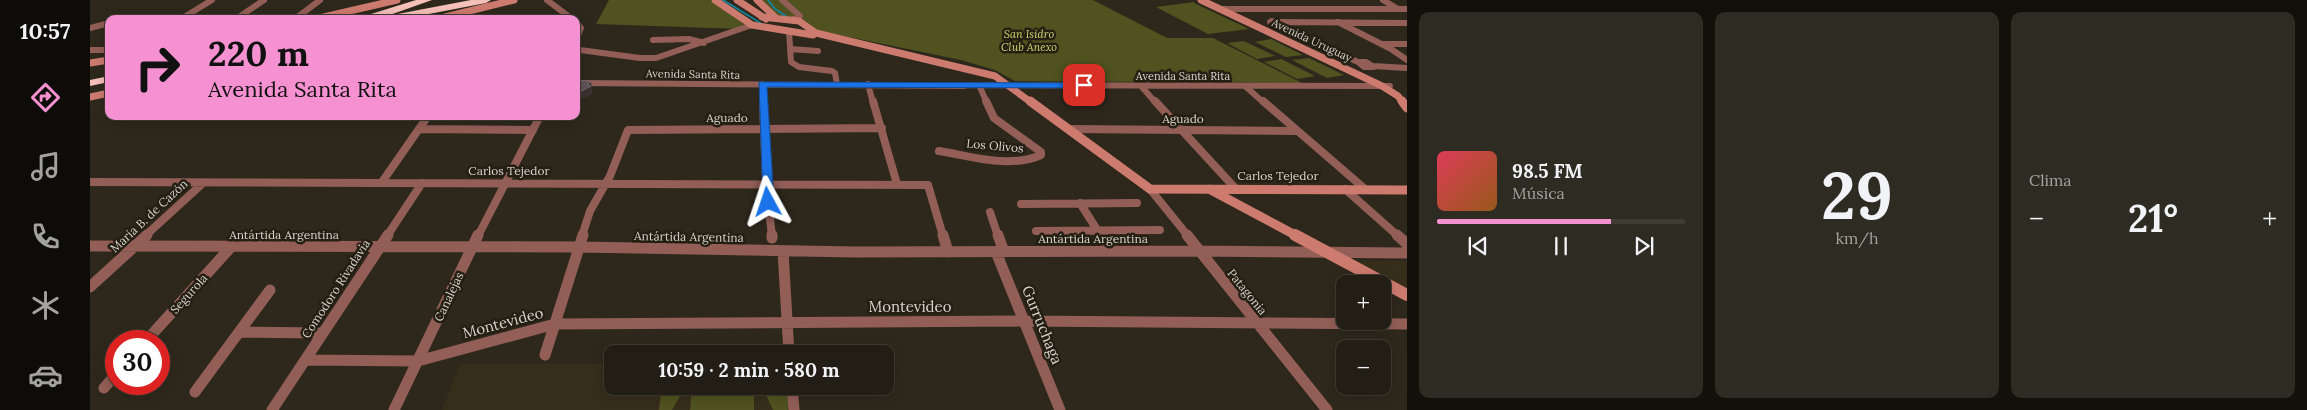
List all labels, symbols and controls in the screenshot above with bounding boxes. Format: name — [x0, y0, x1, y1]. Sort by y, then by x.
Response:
street label: Avenida Uruguay — [1269, 15, 1354, 65]
text: 10:57 — [20, 17, 70, 45]
park label: San Isidro Club Anexo — [1001, 27, 1057, 54]
text: 220 m — [208, 31, 309, 76]
icon: right — [125, 35, 190, 100]
pin — [1063, 64, 1105, 106]
street label: Avenida Santa Rita — [645, 66, 741, 82]
street label: Avenida Santa Rita — [1135, 69, 1231, 83]
icon: arrive — [1070, 71, 1098, 99]
text: Avenida Santa Rita — [208, 75, 397, 103]
icon: directions — [28, 80, 63, 115]
street label: Aguado — [705, 110, 748, 125]
street label: Aguado — [1161, 111, 1204, 126]
street label: Los Olivos — [966, 136, 1025, 156]
icon: music — [28, 149, 63, 184]
text: 29 — [1821, 154, 1893, 237]
text: 98.5 FM — [1512, 159, 1583, 183]
street label: Carlos Tejedor — [468, 163, 550, 178]
street label: Carlos Tejedor — [1237, 168, 1319, 183]
text: Clima — [2029, 170, 2072, 190]
position arrow — [741, 175, 793, 227]
street label: María B. de Cazón — [107, 176, 191, 255]
text: Música — [1512, 183, 1565, 203]
text: 21° — [2128, 194, 2178, 242]
text: − — [2029, 201, 2044, 237]
text: + — [2262, 201, 2277, 237]
icon: phone — [28, 219, 63, 254]
street label: Antártida Argentina — [228, 227, 339, 242]
street label: Antártida Argentina — [633, 228, 744, 245]
text: km/h — [1835, 228, 1879, 248]
street label: Antártida Argentina — [1037, 231, 1148, 246]
icon: previous — [1464, 232, 1492, 260]
icon: pause — [1547, 232, 1575, 260]
icon: next — [1630, 232, 1658, 260]
street label: Comodoro Rivadavia — [298, 237, 373, 341]
street label: Patagonia — [1224, 266, 1270, 318]
street label: Canalejas — [431, 269, 467, 324]
street label: Segurola — [167, 271, 210, 317]
map controls — [1336, 275, 1391, 395]
button: + — [1336, 275, 1391, 330]
street label: Gurruchaga — [1018, 283, 1067, 367]
icon: climate — [28, 288, 63, 323]
street label: Montevideo — [869, 297, 952, 316]
street label: Montevideo — [460, 303, 546, 342]
speed limit sign: 30 — [105, 330, 170, 395]
button: − — [1336, 340, 1391, 395]
icon: car — [28, 358, 63, 393]
text: 10:59 · 2 min · 580 m — [659, 358, 839, 382]

